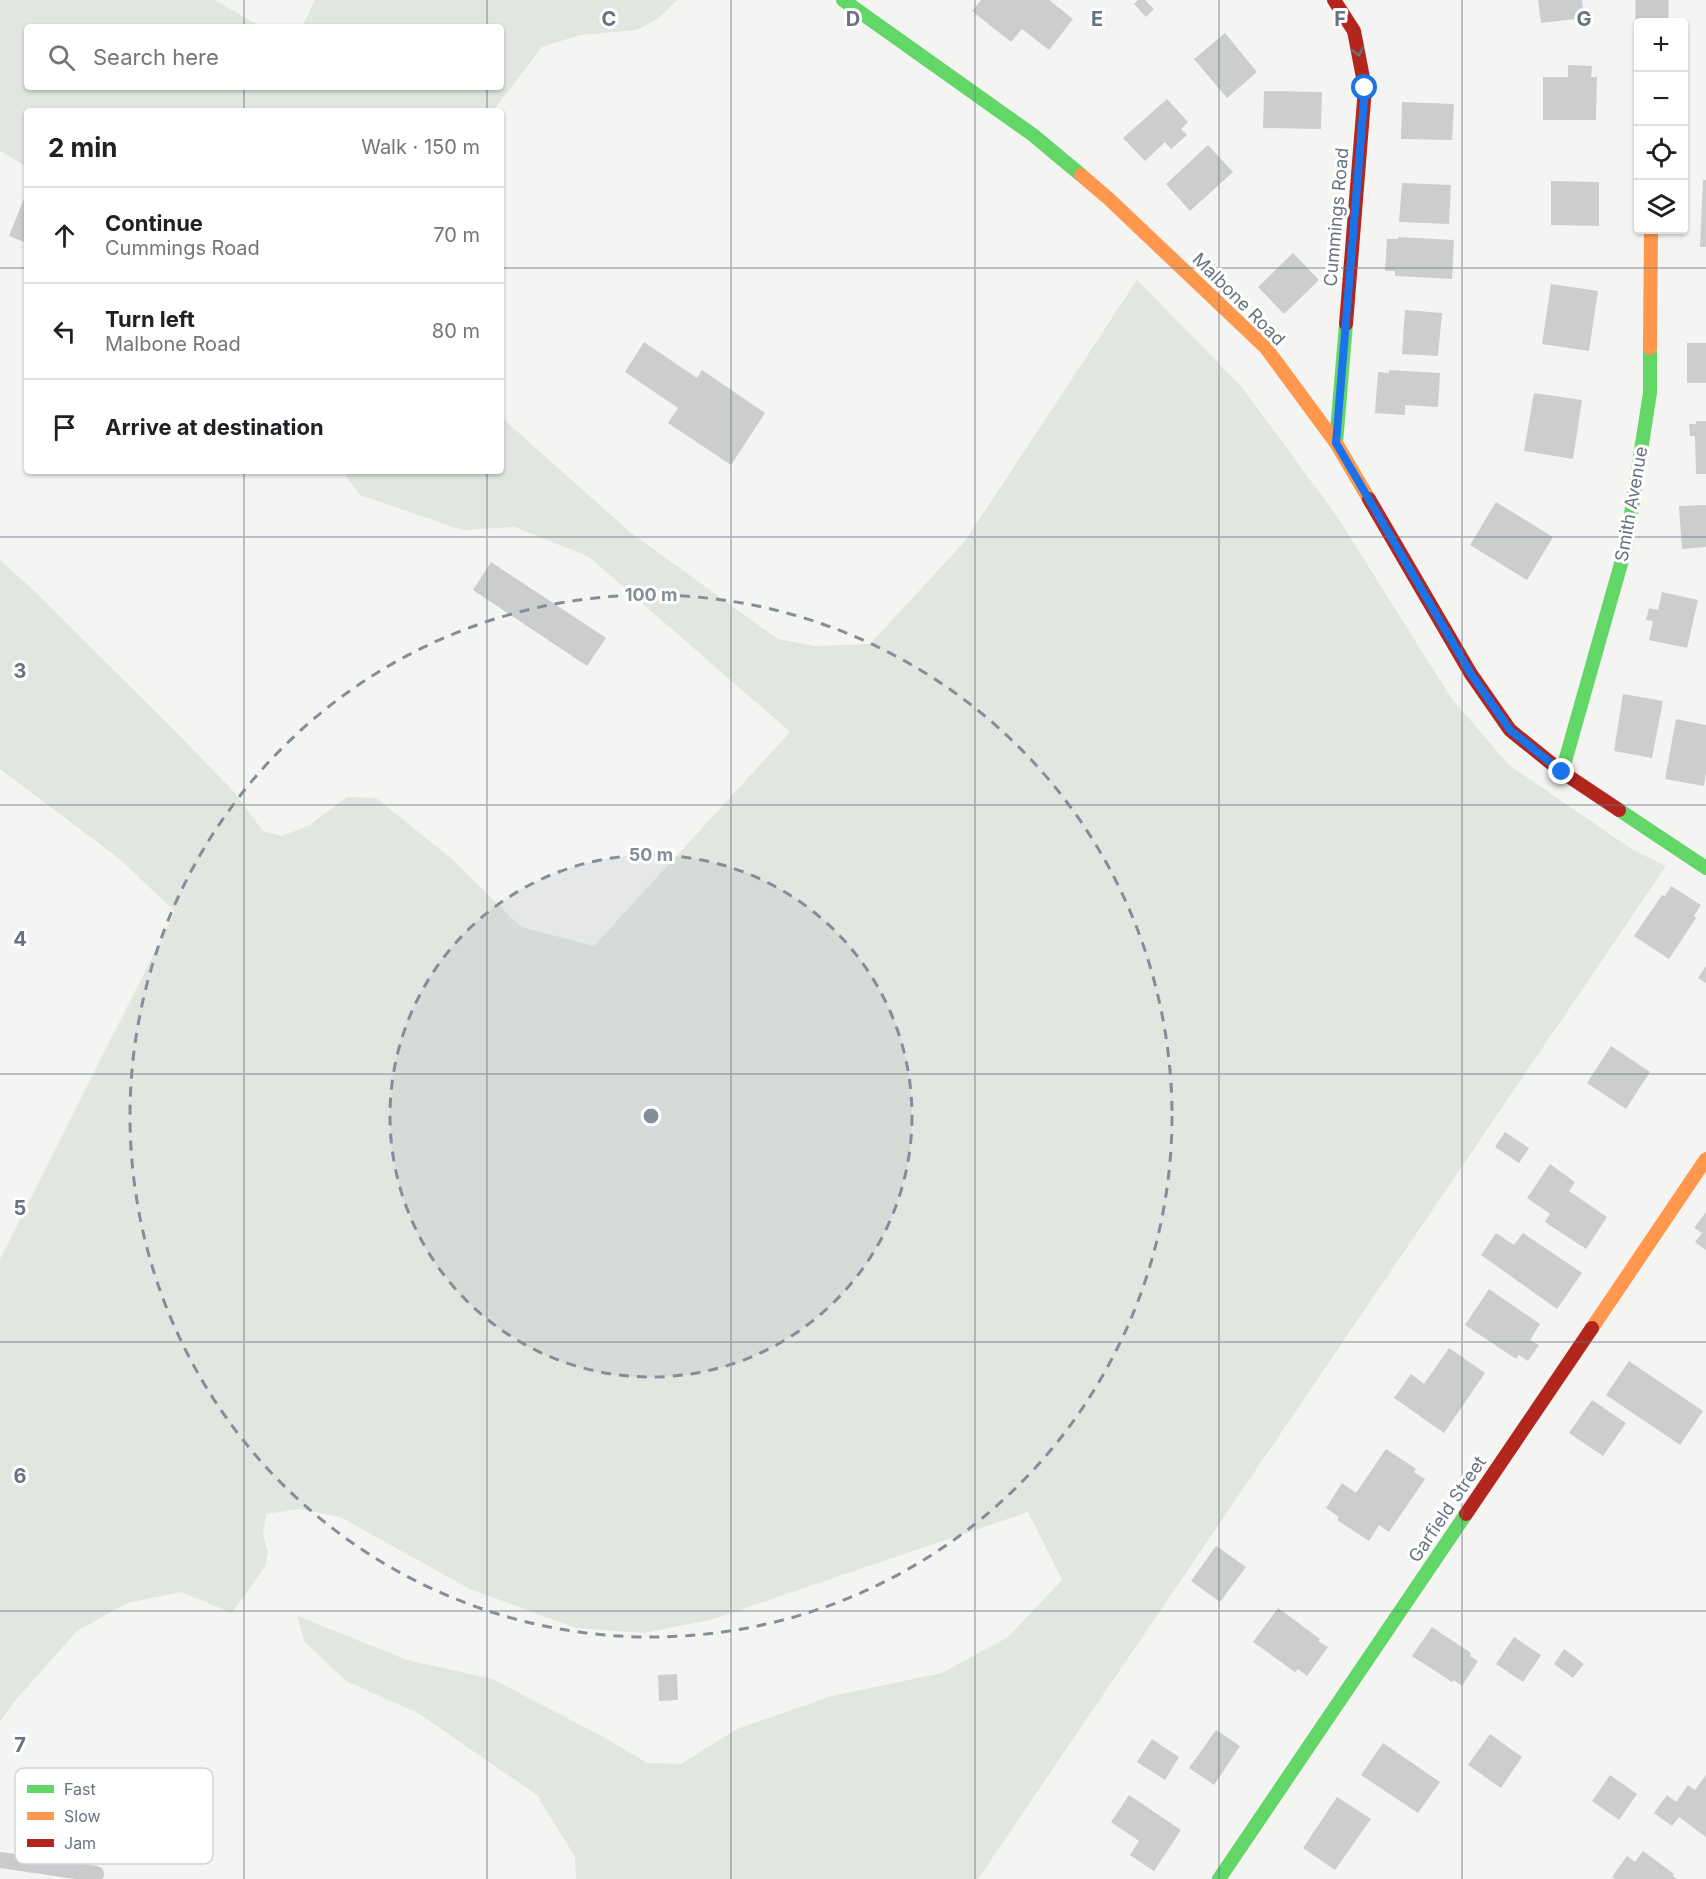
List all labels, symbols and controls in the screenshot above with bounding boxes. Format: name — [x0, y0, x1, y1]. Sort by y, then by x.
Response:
text: C — [602, 7, 616, 31]
text: D — [846, 7, 860, 31]
text: E — [1091, 7, 1103, 31]
text: F — [1334, 7, 1346, 31]
text: G — [1576, 7, 1592, 31]
map controls — [1634, 18, 1688, 234]
button: + — [1634, 18, 1688, 72]
search box — [24, 24, 504, 90]
icon: search — [45, 41, 78, 74]
text: Search here — [93, 44, 219, 70]
one-way arrow — [1351, 47, 1364, 57]
button: − — [1634, 72, 1688, 126]
route start — [1351, 74, 1377, 100]
button: locate — [1634, 126, 1688, 180]
text: 2 min — [48, 132, 118, 163]
text: Walk · 150 m — [361, 135, 480, 159]
street label: Cummings Road — [1319, 147, 1353, 287]
button: layers — [1634, 180, 1688, 234]
text: Continue — [105, 210, 203, 236]
icon: ahead — [48, 219, 81, 252]
text: 70 m — [433, 223, 480, 247]
text: Cummings Road — [105, 236, 260, 260]
street label: Malbone Road — [1188, 248, 1290, 350]
text: Turn left — [105, 306, 195, 332]
icon: left — [48, 315, 81, 348]
text: 80 m — [432, 319, 480, 343]
text: Malbone Road — [105, 332, 241, 356]
icon: arrive — [48, 411, 81, 444]
text: Arrive at destination — [105, 414, 324, 440]
street label: Smith Avenue — [1611, 445, 1651, 563]
text: 100 m — [625, 584, 677, 605]
text: 3 — [14, 659, 26, 683]
route end — [1548, 758, 1574, 784]
text: 50 m — [629, 844, 673, 865]
text: 4 — [13, 927, 27, 951]
centre of rings — [641, 1106, 661, 1126]
text: 5 — [14, 1196, 26, 1220]
street label: Garfield Street — [1404, 1452, 1490, 1566]
text: 6 — [14, 1464, 27, 1488]
text: 7 — [14, 1733, 26, 1757]
legend — [15, 1768, 213, 1864]
text: Fast — [64, 1779, 96, 1799]
text: Slow — [64, 1806, 101, 1826]
text: Jam — [64, 1833, 96, 1853]

